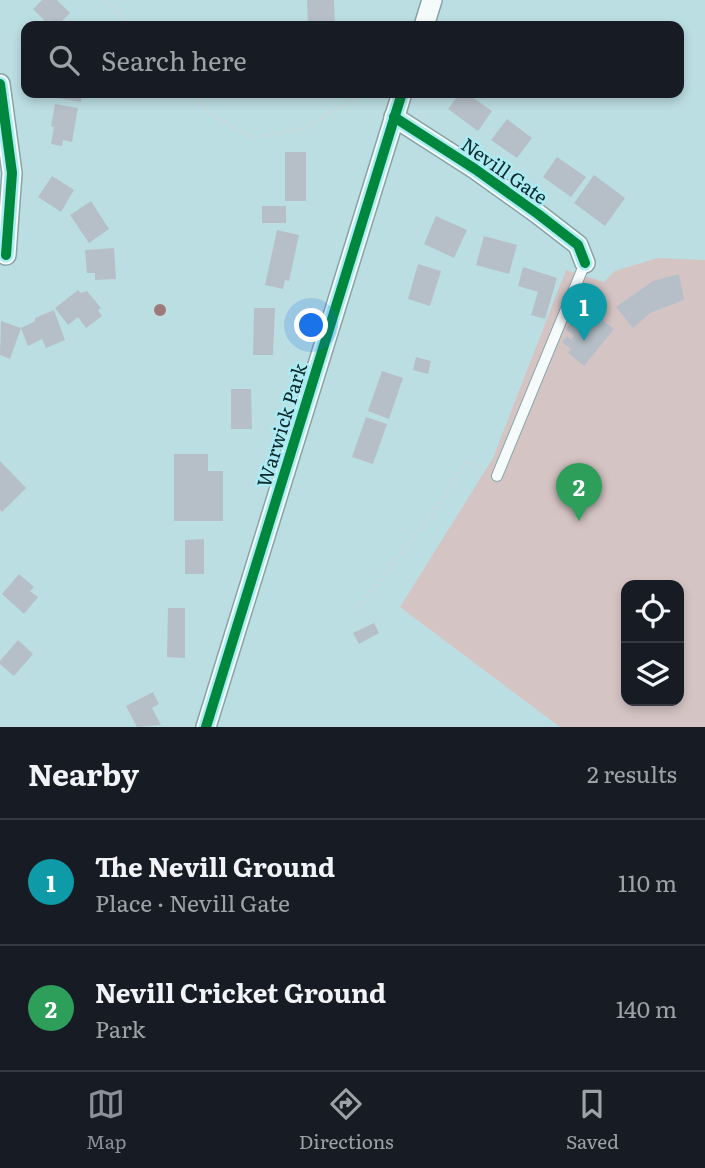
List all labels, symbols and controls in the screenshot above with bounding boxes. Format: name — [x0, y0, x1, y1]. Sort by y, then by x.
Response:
search box — [21, 21, 684, 98]
text: Search here — [101, 40, 247, 79]
icon: search — [45, 41, 83, 79]
street label: Nevill Gate — [456, 130, 554, 210]
pin: 1 — [561, 283, 607, 341]
your location — [294, 308, 328, 342]
street label: Warwick Park — [249, 359, 313, 491]
pin: 2 — [556, 463, 602, 521]
map controls — [621, 580, 684, 706]
button: locate — [621, 580, 684, 643]
button: layers — [621, 643, 684, 706]
text: Nearby — [28, 751, 139, 795]
text: 2 results — [587, 756, 677, 790]
text: The Nevill Ground — [95, 846, 335, 885]
text: 1 — [46, 865, 56, 899]
text: 110 m — [618, 865, 677, 899]
text: Place · Nevill Gate — [95, 885, 290, 919]
text: Nevill Cricket Ground — [95, 972, 386, 1011]
text: 2 — [45, 991, 57, 1025]
text: 140 m — [616, 991, 677, 1025]
text: Park — [95, 1011, 145, 1045]
tab: Map — [86, 1085, 127, 1155]
tab: Directions — [299, 1085, 394, 1155]
tab: Saved — [566, 1085, 619, 1155]

